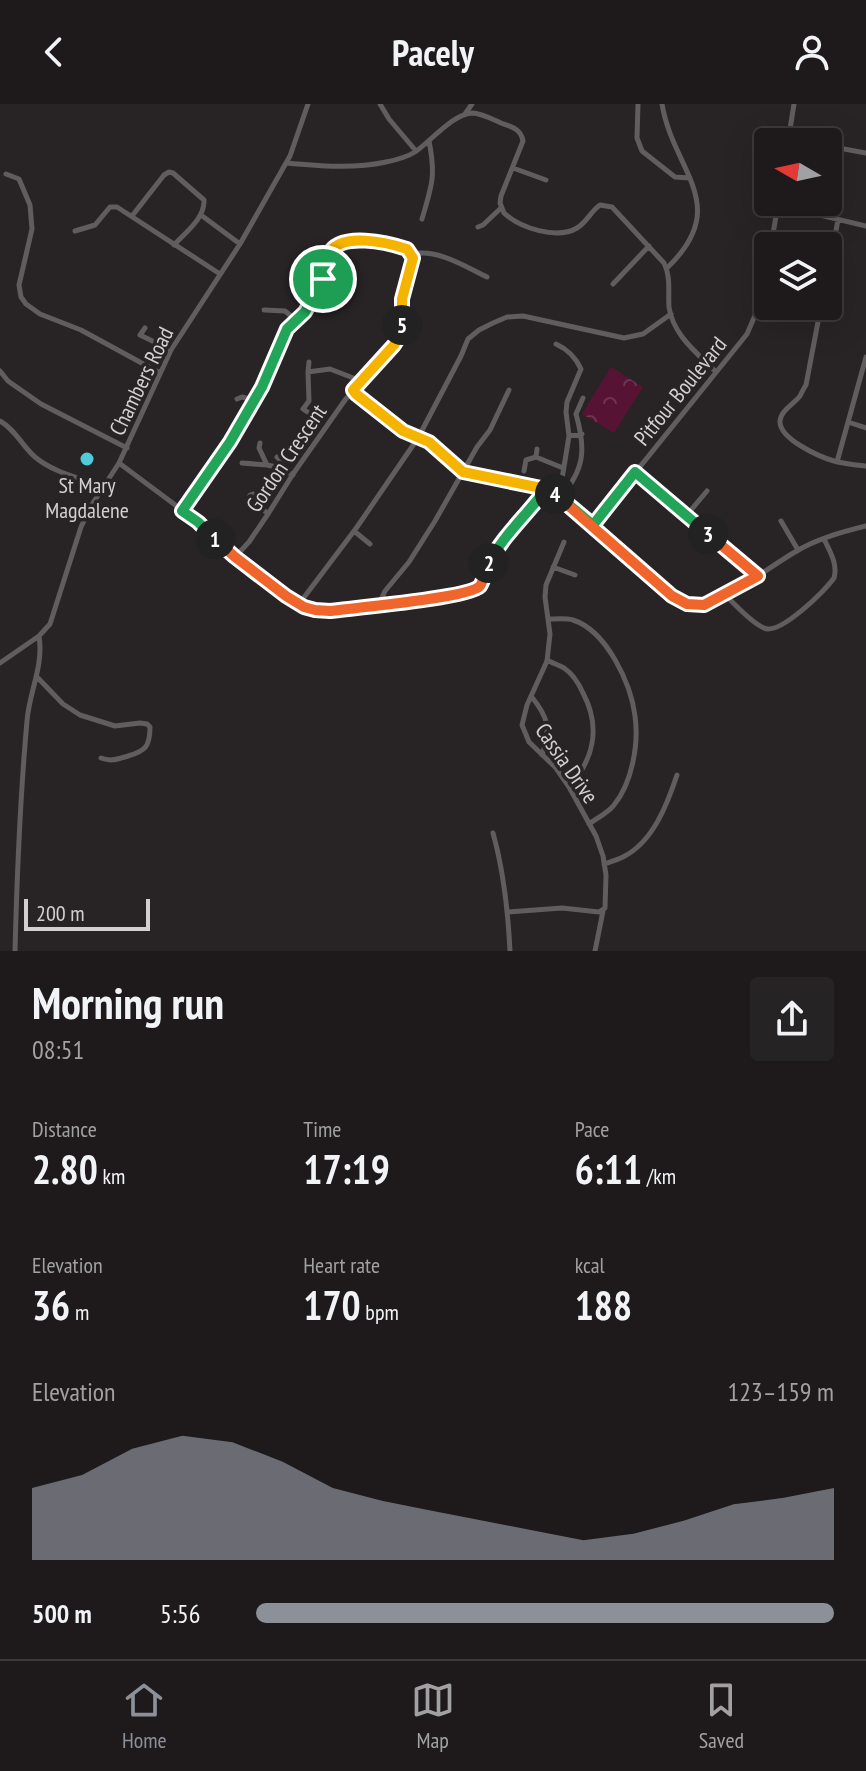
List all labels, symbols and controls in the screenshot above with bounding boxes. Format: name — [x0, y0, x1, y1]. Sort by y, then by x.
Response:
text: Pacely — [392, 29, 474, 76]
icon: back — [32, 30, 76, 74]
icon: person — [790, 30, 834, 74]
north arrow — [754, 128, 842, 216]
map controls — [754, 128, 842, 320]
button: layers — [754, 232, 842, 320]
pin — [289, 245, 357, 313]
icon: arrive — [301, 257, 345, 301]
pin: 5 — [382, 305, 422, 345]
text: 5 — [397, 311, 407, 339]
street label: Chambers Road — [103, 322, 179, 440]
street label: Pitfour Boulevard — [628, 331, 732, 451]
street label: Gordon Crescent — [240, 399, 332, 517]
marker: St Mary Magdalene — [78, 450, 96, 468]
place label: St Mary Magdalene — [45, 471, 129, 524]
pin: 4 — [535, 474, 575, 514]
text: 4 — [550, 480, 560, 508]
pin: 3 — [688, 514, 728, 554]
pin: 1 — [195, 519, 235, 559]
text: 3 — [703, 520, 713, 548]
text: 1 — [210, 525, 220, 553]
pin: 2 — [469, 543, 509, 583]
text: 2 — [484, 549, 494, 577]
street label: Cassia Drive — [529, 717, 605, 809]
scale bar — [24, 895, 150, 931]
text: 200 m — [36, 899, 85, 927]
text: Morning run — [32, 974, 224, 1031]
button: share — [750, 977, 834, 1061]
text: 08:51 — [32, 1033, 84, 1066]
text: Distance — [32, 1115, 97, 1143]
text: Time — [303, 1115, 341, 1143]
text: Pace — [575, 1115, 609, 1143]
text: 2.80 — [32, 1143, 98, 1195]
text: 17:19 — [303, 1143, 390, 1195]
text: 6:11 — [575, 1143, 642, 1195]
text: km — [98, 1162, 125, 1190]
text: /km — [642, 1162, 676, 1190]
text: Elevation — [32, 1251, 103, 1279]
text: Heart rate — [303, 1251, 380, 1279]
text: kcal — [575, 1251, 605, 1279]
text: 36 — [32, 1279, 70, 1331]
text: 170 — [303, 1279, 361, 1331]
text: 188 — [575, 1279, 632, 1331]
text: m — [70, 1298, 89, 1326]
text: bpm — [361, 1298, 399, 1326]
text: Elevation — [32, 1375, 115, 1408]
text: 123–159 m — [728, 1375, 834, 1408]
text: 500 m — [32, 1597, 92, 1630]
text: 5:56 — [160, 1597, 200, 1630]
tab: Home — [122, 1678, 167, 1754]
tab: Map — [411, 1678, 455, 1754]
tab: Saved — [699, 1678, 744, 1754]

